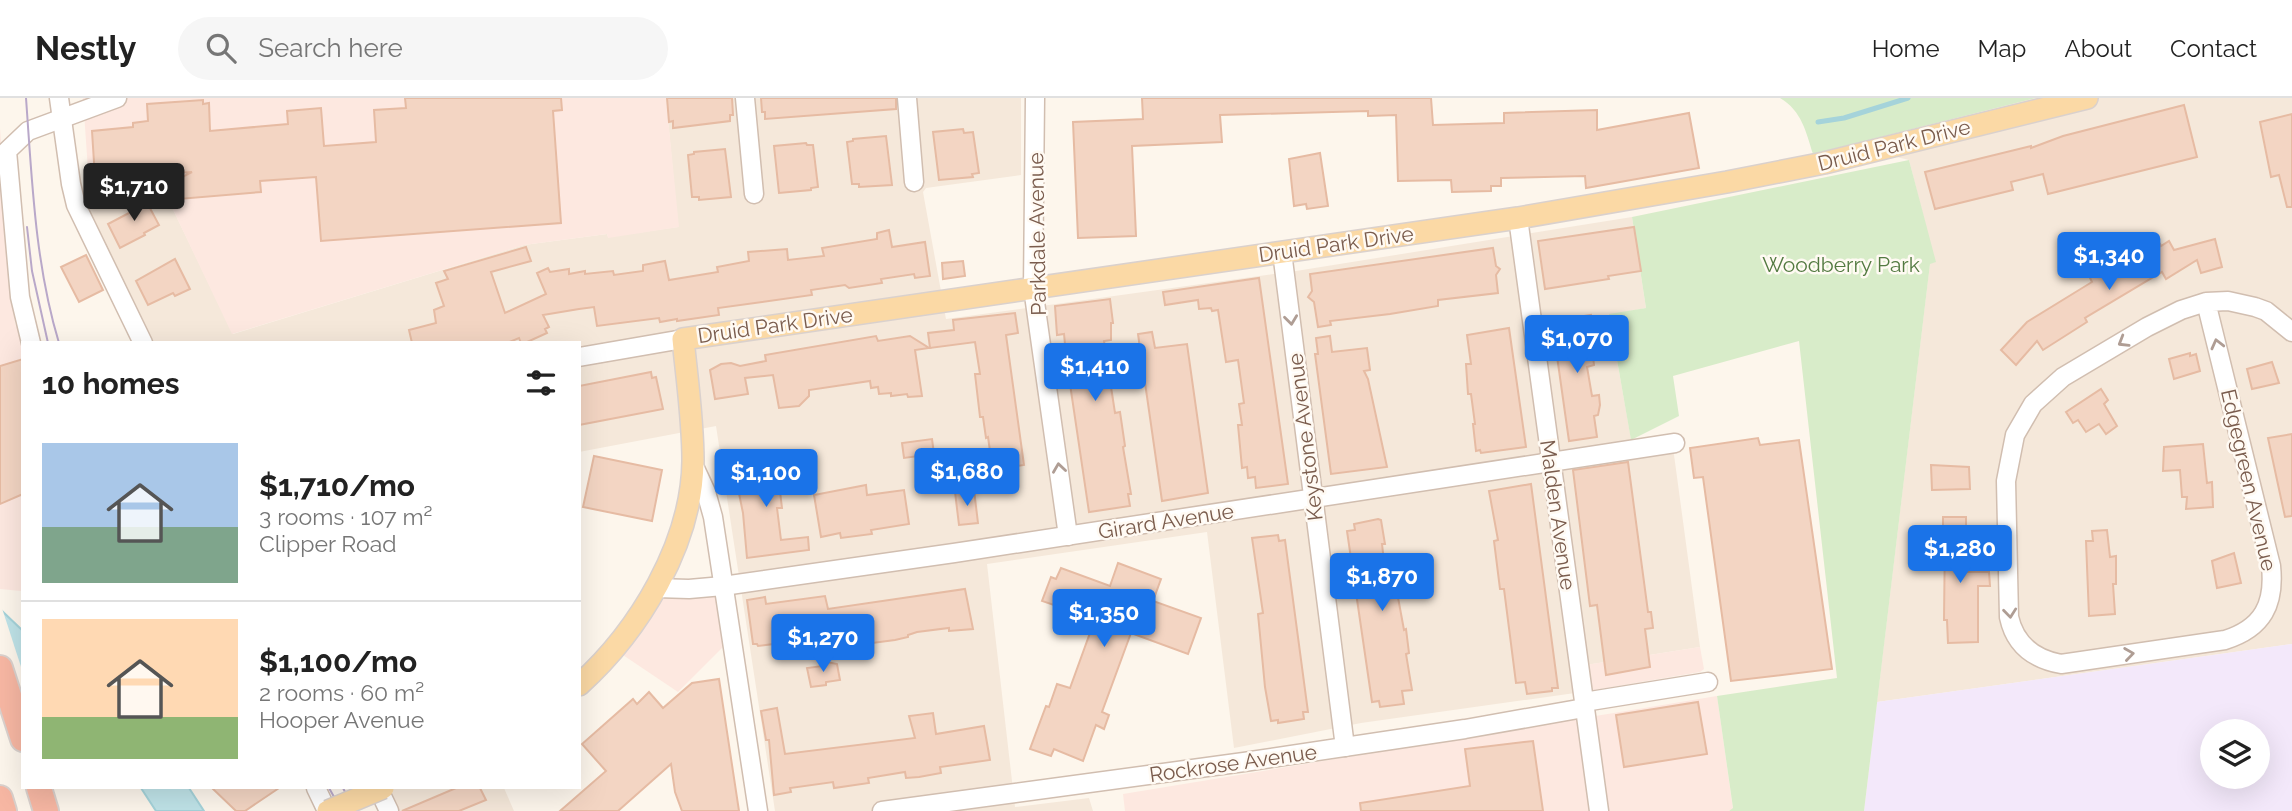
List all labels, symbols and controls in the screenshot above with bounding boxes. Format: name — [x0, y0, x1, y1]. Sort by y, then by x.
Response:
search box — [178, 17, 668, 80]
text: Nestly — [35, 29, 136, 68]
icon: search — [202, 29, 240, 67]
text: Search here — [258, 33, 403, 63]
text: Home — [1872, 34, 1940, 63]
text: Map — [1978, 34, 2026, 63]
text: About — [2064, 34, 2132, 63]
text: Contact — [2170, 34, 2257, 63]
street label: Druid Park Drive — [1815, 114, 1973, 176]
street label: Parkdale Avenue — [1023, 152, 1051, 316]
pin: $1,710 — [77, 164, 191, 223]
text: $1,710 — [99, 172, 169, 199]
street label: Druid Park Drive — [1257, 221, 1415, 267]
pin: $1,340 — [2052, 232, 2166, 292]
text: $1,340 — [2073, 241, 2145, 268]
park label: Woodberry Park — [1762, 252, 1920, 277]
street label: Druid Park Drive — [696, 302, 854, 348]
one-way arrow — [1283, 314, 1298, 326]
pin: $1,070 — [1520, 316, 1634, 375]
text: $1,070 — [1541, 324, 1613, 351]
one-way arrow — [2117, 333, 2130, 346]
one-way arrow — [2211, 338, 2225, 350]
pin: $1,410 — [1038, 344, 1152, 403]
text: $1,410 — [1060, 352, 1130, 379]
street label: Keystone Avenue — [1282, 352, 1328, 522]
icon: filters — [522, 364, 560, 402]
text: 10 homes — [42, 366, 179, 401]
street label: Edgegreen Avenue — [2216, 386, 2282, 574]
street label: Malden Avenue — [1535, 438, 1581, 592]
pin: $1,680 — [910, 448, 1024, 508]
pin: $1,100 — [709, 450, 823, 509]
text: $1,680 — [930, 457, 1004, 484]
text: $1,100 — [731, 458, 801, 485]
one-way arrow — [1051, 462, 1066, 474]
text: $1,710/mo — [259, 468, 415, 503]
icon: home — [98, 471, 182, 555]
street label: Girard Avenue — [1096, 498, 1236, 544]
text: 3 rooms · 107 m² — [259, 503, 433, 530]
pin: $1,280 — [1903, 526, 2017, 585]
text: Clipper Road — [259, 530, 397, 557]
text: $1,280 — [1924, 534, 1996, 561]
pin: $1,870 — [1325, 554, 1439, 613]
text: $1,870 — [1346, 562, 1418, 589]
pin: $1,350 — [1047, 589, 1161, 649]
text: $1,350 — [1069, 598, 1139, 625]
one-way arrow — [2002, 608, 2017, 619]
pin: $1,270 — [766, 614, 880, 674]
text: $1,270 — [787, 623, 859, 650]
text: $1,100/mo — [259, 644, 417, 679]
icon: home — [98, 647, 182, 731]
one-way arrow — [2123, 647, 2135, 662]
text: 2 rooms · 60 m² — [259, 679, 424, 706]
text: Hooper Avenue — [259, 706, 424, 733]
map controls — [2200, 719, 2270, 789]
button: layers — [2200, 719, 2270, 789]
street label: Rockrose Avenue — [1148, 739, 1318, 787]

